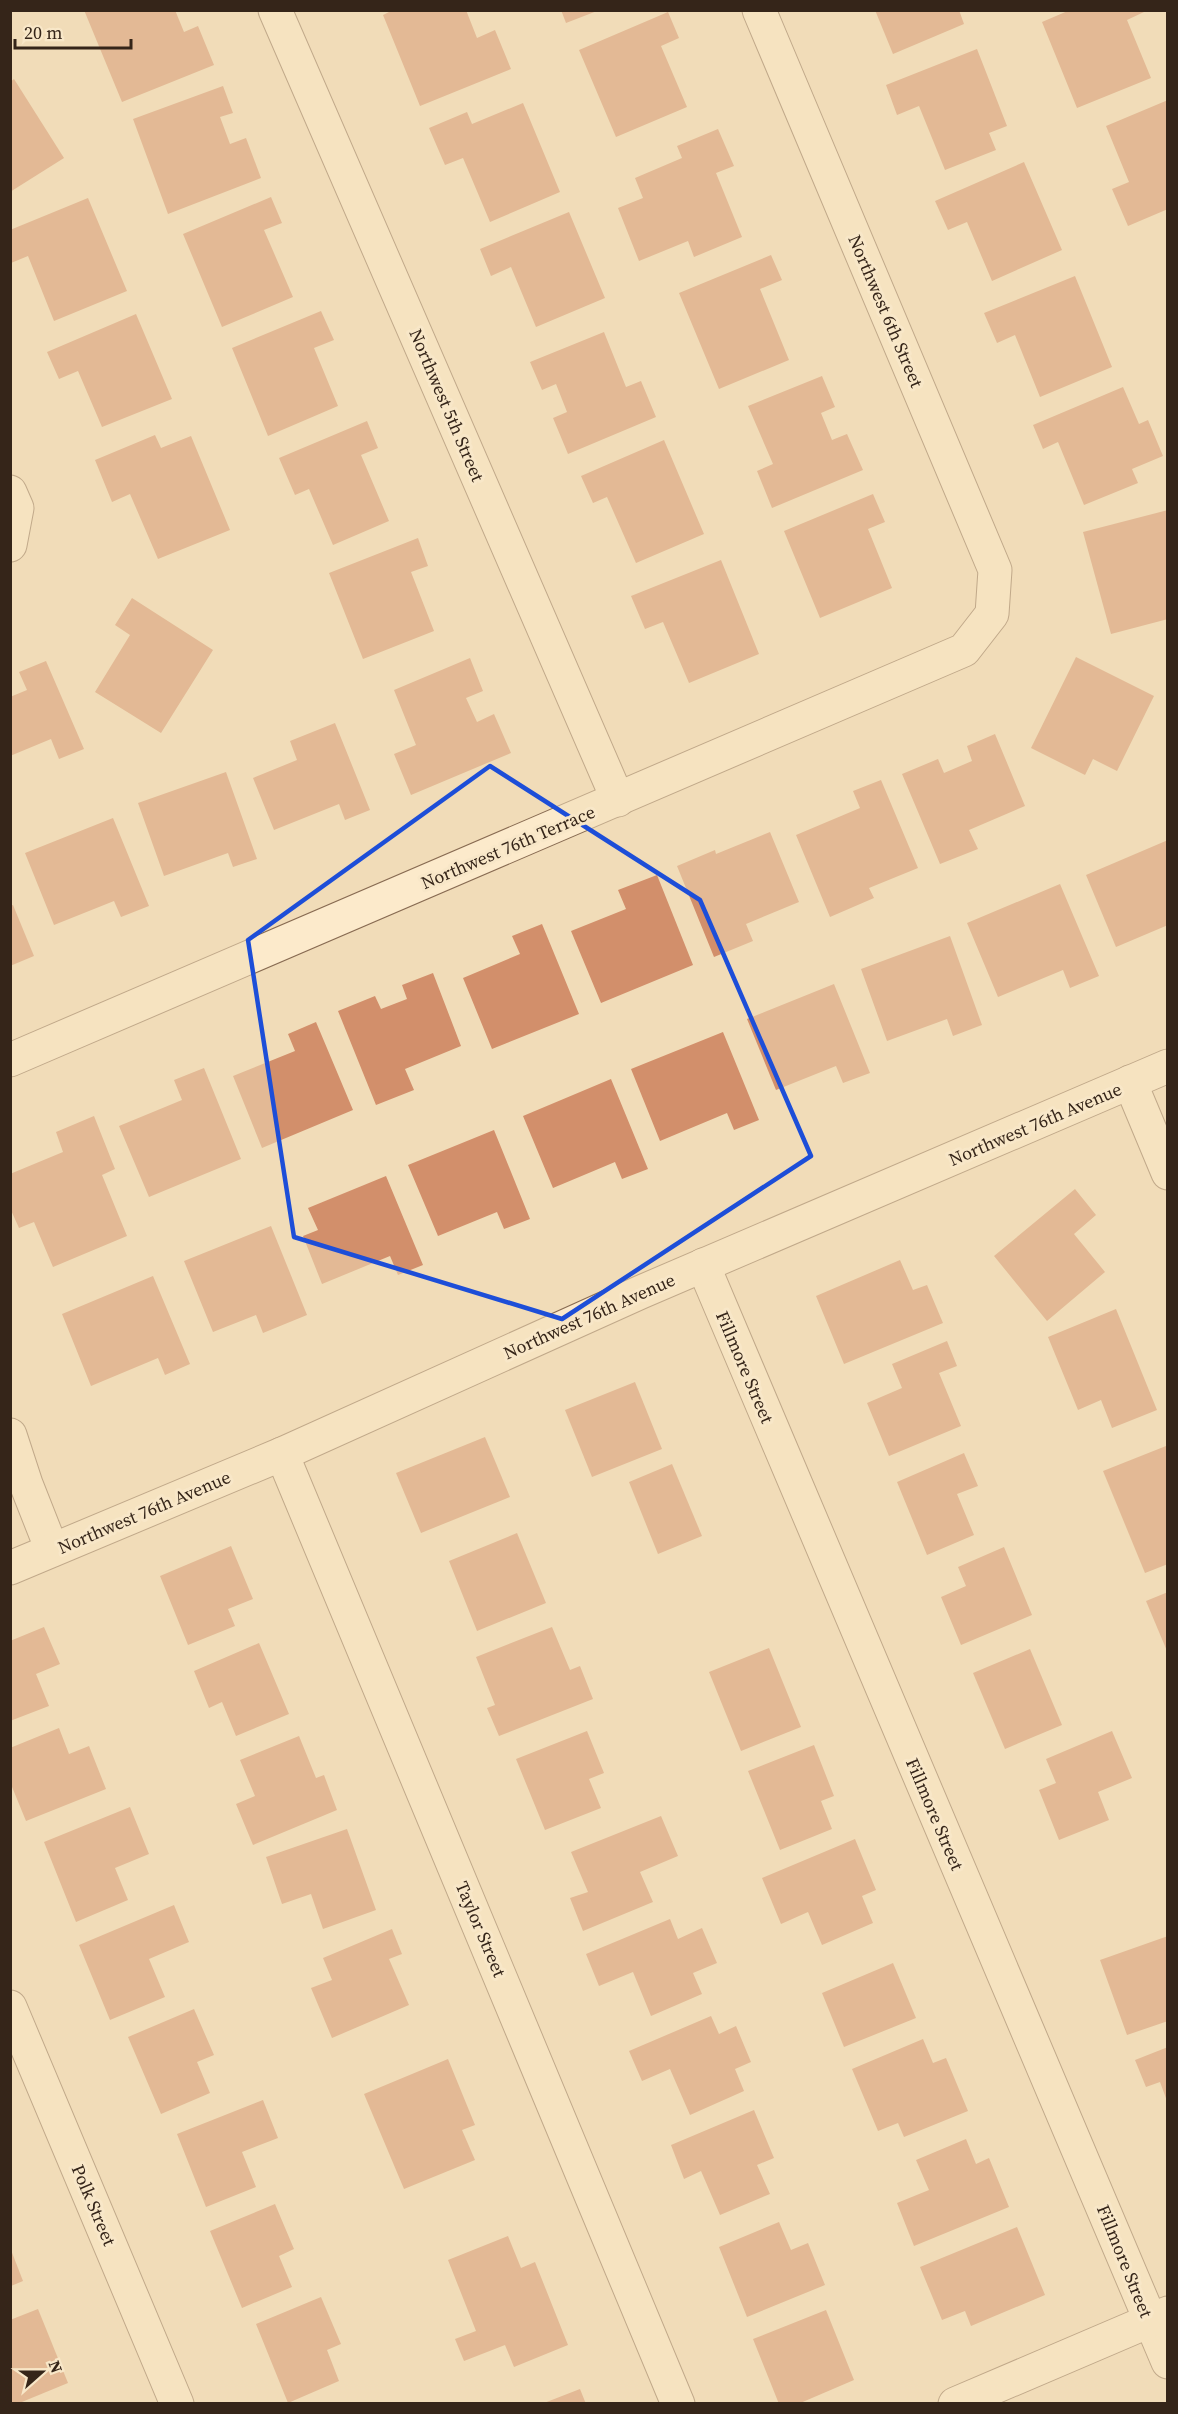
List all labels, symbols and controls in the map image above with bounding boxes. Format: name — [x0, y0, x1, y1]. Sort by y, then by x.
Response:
scale bar — [15, 12, 130, 50]
text: 20 m — [24, 20, 62, 45]
street label: Northwest 6th Street — [842, 231, 930, 391]
street label: Northwest 5th Street — [403, 325, 491, 485]
street label: Northwest 76th Terrace — [417, 799, 599, 895]
street label: Northwest 76th Avenue — [945, 1076, 1125, 1172]
street label: Northwest 76th Avenue — [499, 1267, 679, 1365]
street label: Fillmore Street — [710, 1307, 780, 1427]
street label: Northwest 76th Avenue — [54, 1464, 234, 1560]
street label: Fillmore Street — [900, 1754, 970, 1874]
street label: Taylor Street — [450, 1877, 512, 1981]
street label: Polk Street — [66, 2161, 122, 2250]
street label: Fillmore Street — [1091, 2201, 1159, 2321]
north arrow — [12, 2342, 72, 2402]
text: N — [44, 2357, 68, 2376]

